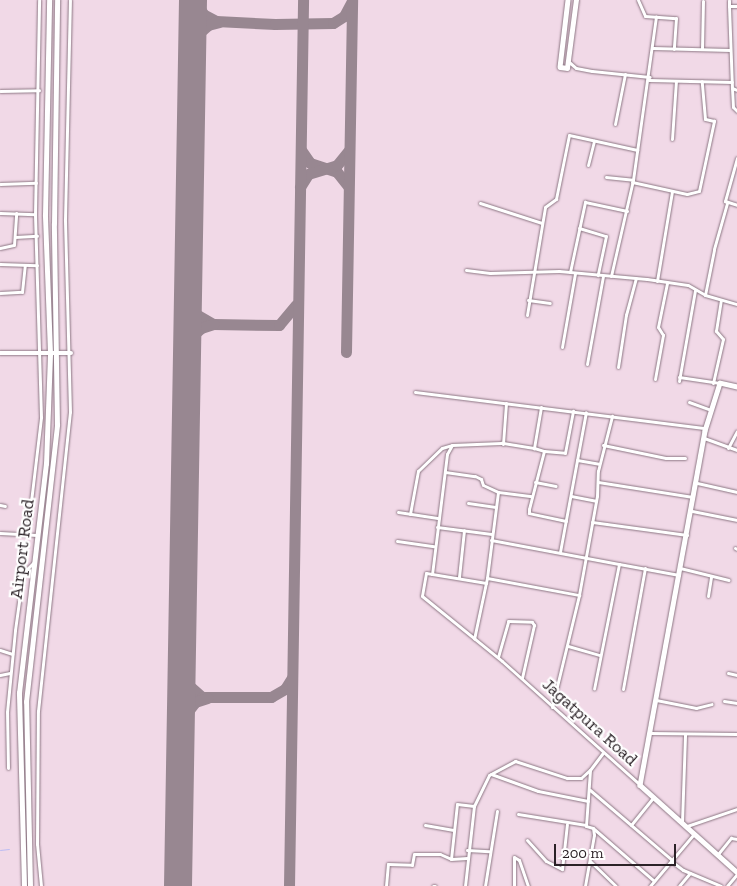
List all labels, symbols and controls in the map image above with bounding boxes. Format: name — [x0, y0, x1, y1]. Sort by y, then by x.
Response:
street label: Airport Road — [5, 498, 39, 600]
street label: Jagatpura Road — [538, 674, 642, 770]
scale bar — [557, 834, 680, 866]
text: 200 m — [562, 844, 603, 862]

